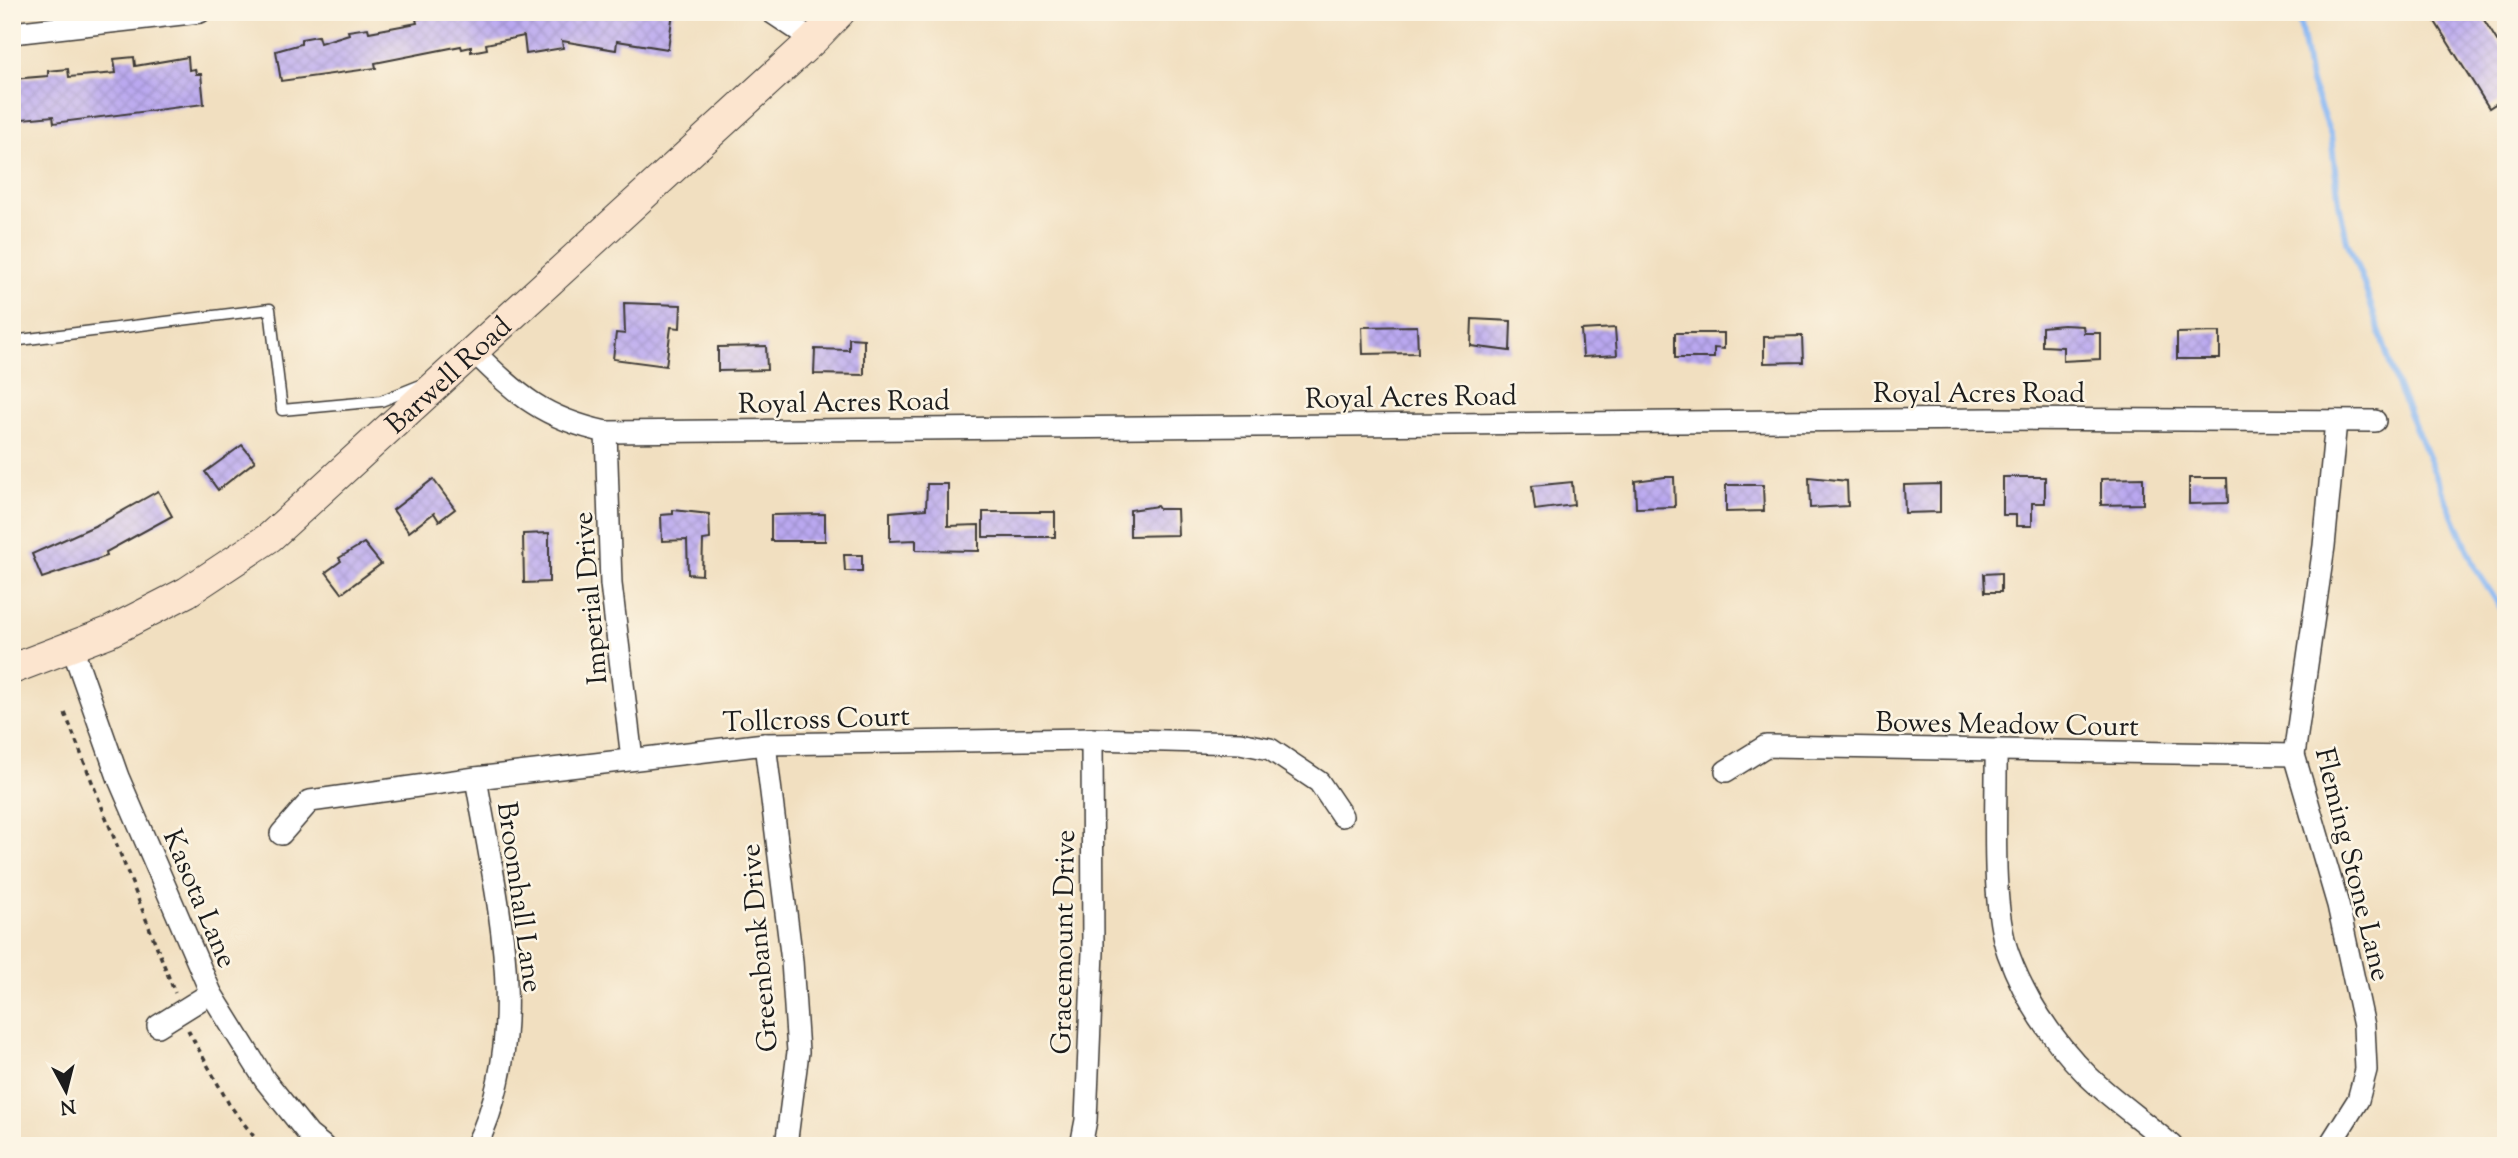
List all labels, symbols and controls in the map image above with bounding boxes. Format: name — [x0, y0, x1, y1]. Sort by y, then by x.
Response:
street label: Barwell Road — [378, 308, 522, 445]
street label: Royal Acres Road — [1873, 375, 2085, 415]
street label: Royal Acres Road — [1305, 377, 1518, 421]
street label: Royal Acres Road — [738, 382, 951, 426]
street label: Imperial Drive — [565, 510, 619, 686]
street label: Tollcross Court — [722, 698, 911, 744]
street label: Bowes Meadow Court — [1875, 704, 2139, 748]
street label: Fleming Stone Lane — [2303, 744, 2399, 986]
street label: Broomhall Lane — [485, 800, 551, 995]
street label: Kasota Lane — [151, 824, 245, 975]
street label: Gracemount Drive — [1043, 829, 1087, 1055]
street label: Greenbank Drive — [732, 842, 790, 1054]
north arrow — [32, 1056, 102, 1126]
text: N — [59, 1091, 77, 1120]

